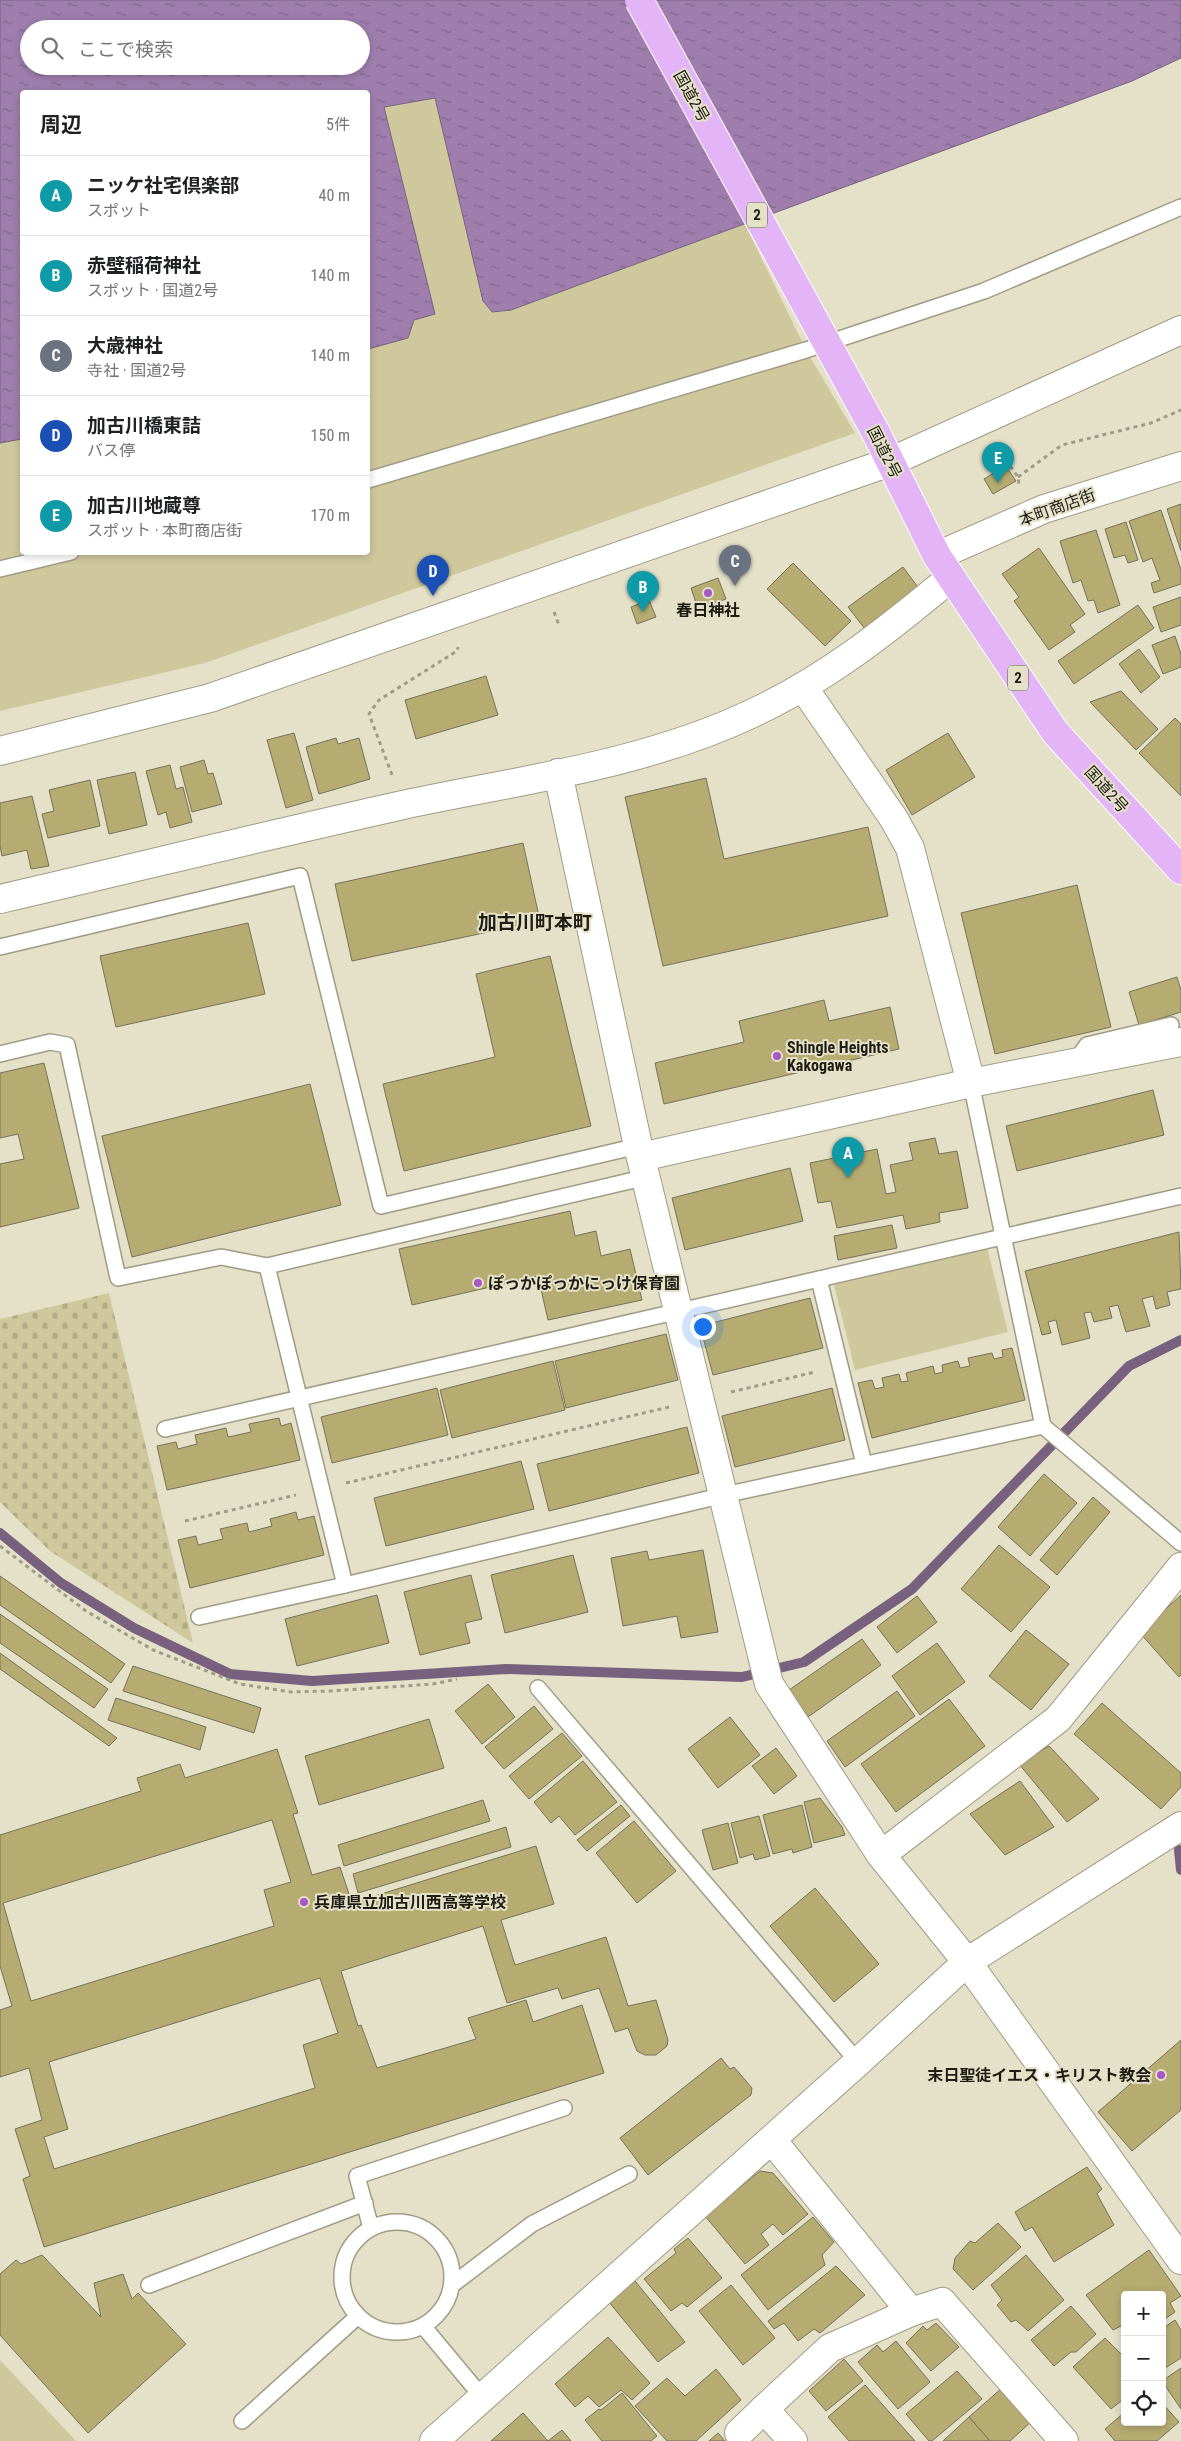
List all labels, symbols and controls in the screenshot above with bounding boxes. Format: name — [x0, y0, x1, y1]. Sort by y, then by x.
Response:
search box — [20, 20, 370, 75]
icon: search — [38, 34, 66, 62]
text: ここで検索 — [78, 38, 173, 61]
street label: 国道2号 — [670, 67, 713, 125]
text: 周辺 — [40, 113, 82, 137]
text: 5件 — [326, 115, 350, 134]
text: ニッケ社宅倶楽部 — [87, 174, 239, 197]
text: A — [51, 186, 61, 205]
text: 40 m — [318, 186, 350, 205]
text: スポット — [87, 201, 151, 220]
road number: 2 — [747, 202, 767, 228]
text: 赤壁稲荷神社 — [87, 254, 201, 277]
text: B — [52, 266, 60, 285]
text: 140 m — [311, 266, 350, 285]
text: スポット · 国道2号 — [87, 281, 218, 300]
text: 大歳神社 — [87, 334, 163, 357]
text: C — [51, 346, 61, 365]
text: 140 m — [311, 346, 350, 365]
text: 寺社 · 国道2号 — [87, 361, 186, 380]
text: 加古川橋東詰 — [87, 414, 201, 437]
street label: 国道2号 — [863, 423, 906, 481]
text: D — [51, 426, 61, 445]
text: 150 m — [311, 426, 350, 445]
text: バス停 — [87, 441, 135, 460]
pin: E — [982, 442, 1014, 483]
street label: 本町商店街 — [1016, 485, 1098, 530]
text: 加古川地蔵尊 — [87, 494, 201, 517]
text: E — [52, 506, 60, 525]
text: 170 m — [311, 506, 350, 525]
text: スポット · 本町商店街 — [87, 521, 242, 540]
pin: C — [719, 545, 751, 586]
pin: D — [417, 555, 449, 596]
pin: B — [627, 571, 659, 612]
marker: 春日神社 — [702, 587, 714, 599]
place label: 春日神社 — [676, 601, 740, 620]
road number: 2 — [1008, 666, 1028, 690]
street label: 国道2号 — [1081, 762, 1132, 816]
district label: 加古川町本町 — [478, 911, 592, 934]
place label: Shingle Heights Kakogawa — [787, 1038, 888, 1075]
marker: Shingle Heights Kakogawa — [771, 1050, 783, 1062]
pin: A — [832, 1137, 864, 1178]
place label: ぽっかぽっかにっけ保育園 — [488, 1274, 680, 1293]
marker: ぽっかぽっかにっけ保育園 — [472, 1277, 484, 1289]
your location — [690, 1314, 716, 1340]
place label: 兵庫県立加古川西高等学校 — [314, 1893, 506, 1912]
marker: 兵庫県立加古川西高等学校 — [298, 1896, 310, 1908]
place label: 末日聖徒イエス・キリスト教会 — [927, 2066, 1151, 2085]
marker: 末日聖徒イエス・キリスト教会 — [1155, 2069, 1167, 2081]
map controls — [1121, 2291, 1166, 2426]
button: + — [1121, 2291, 1166, 2336]
button: − — [1121, 2336, 1166, 2381]
button: locate — [1121, 2381, 1166, 2426]

